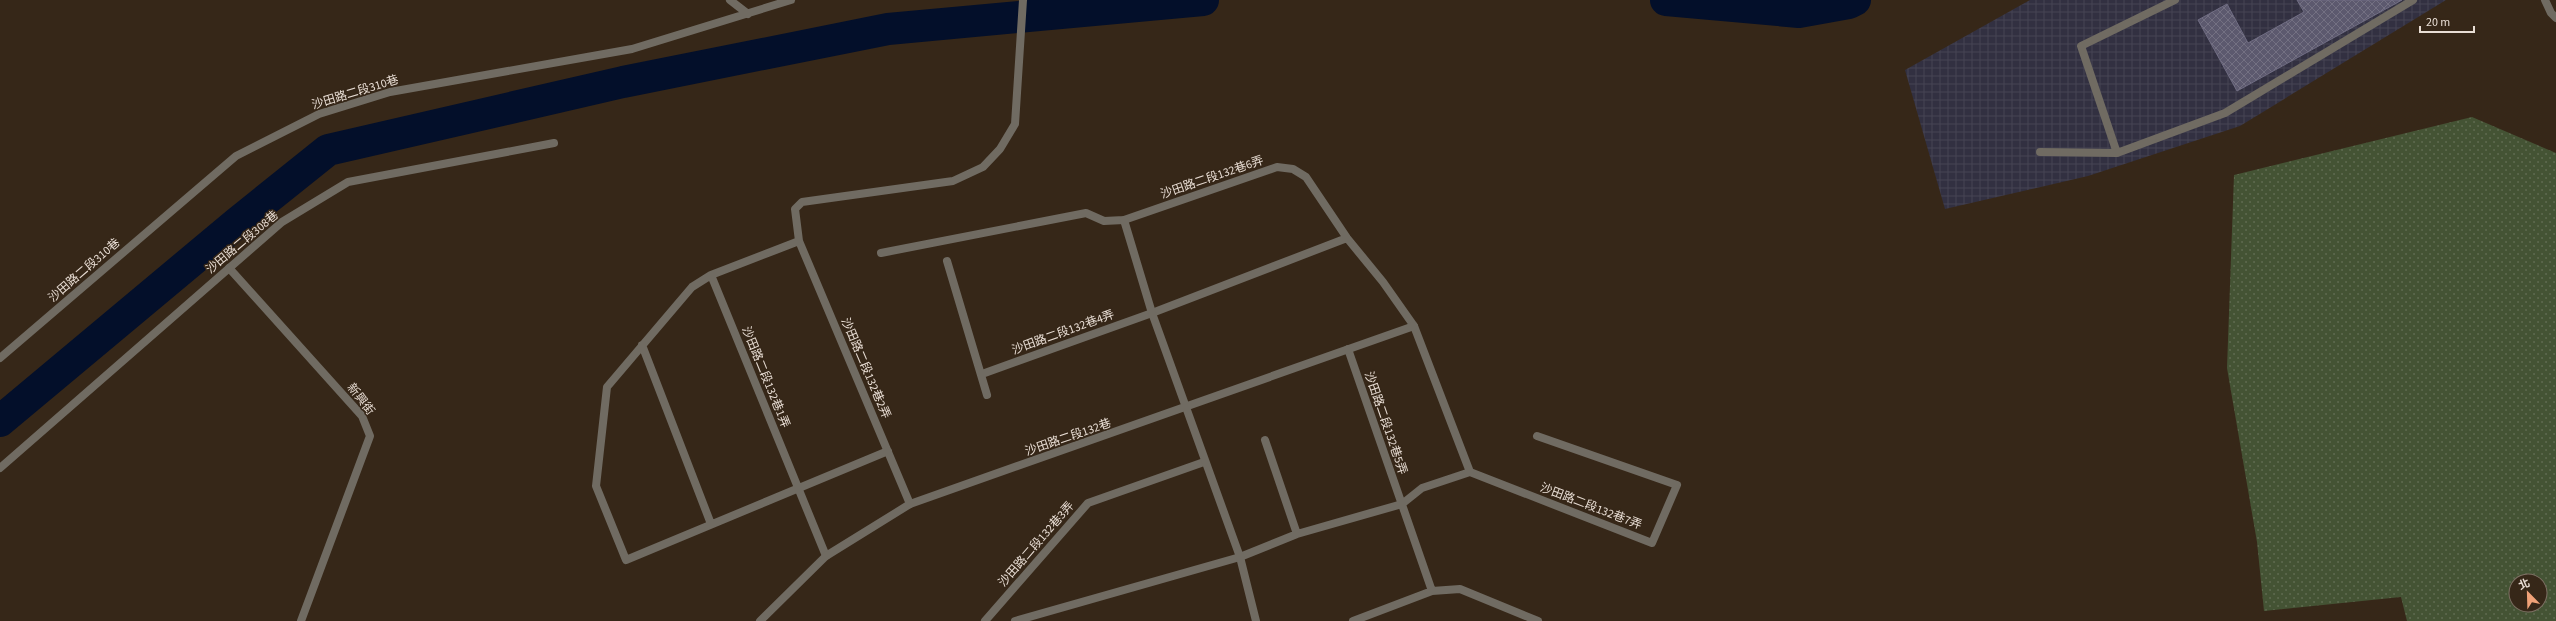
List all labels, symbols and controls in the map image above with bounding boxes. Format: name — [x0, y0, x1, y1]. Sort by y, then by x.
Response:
scale bar — [2420, 8, 2474, 34]
text: 20 m — [2426, 14, 2450, 31]
street label: 沙田路二段310巷 — [310, 71, 401, 114]
street label: 沙田路二段132巷6弄 — [1158, 152, 1266, 203]
street label: 沙田路二段308巷 — [202, 207, 282, 278]
street label: 沙田路二段310巷 — [45, 234, 124, 306]
street label: 沙田路二段132巷4弄 — [1010, 306, 1117, 359]
street label: 沙田路二段132巷2弄 — [837, 315, 894, 421]
street label: 沙田路二段132巷1弄 — [737, 324, 794, 430]
street label: 沙田路二段132巷5弄 — [1360, 369, 1411, 477]
street label: 新興街 — [343, 380, 378, 419]
street label: 沙田路二段132巷 — [1023, 415, 1113, 460]
street label: 沙田路二段132巷7弄 — [1537, 479, 1644, 534]
street label: 沙田路二段132巷3弄 — [995, 498, 1078, 591]
north arrow — [2508, 573, 2548, 613]
text: 北 — [2516, 575, 2532, 593]

